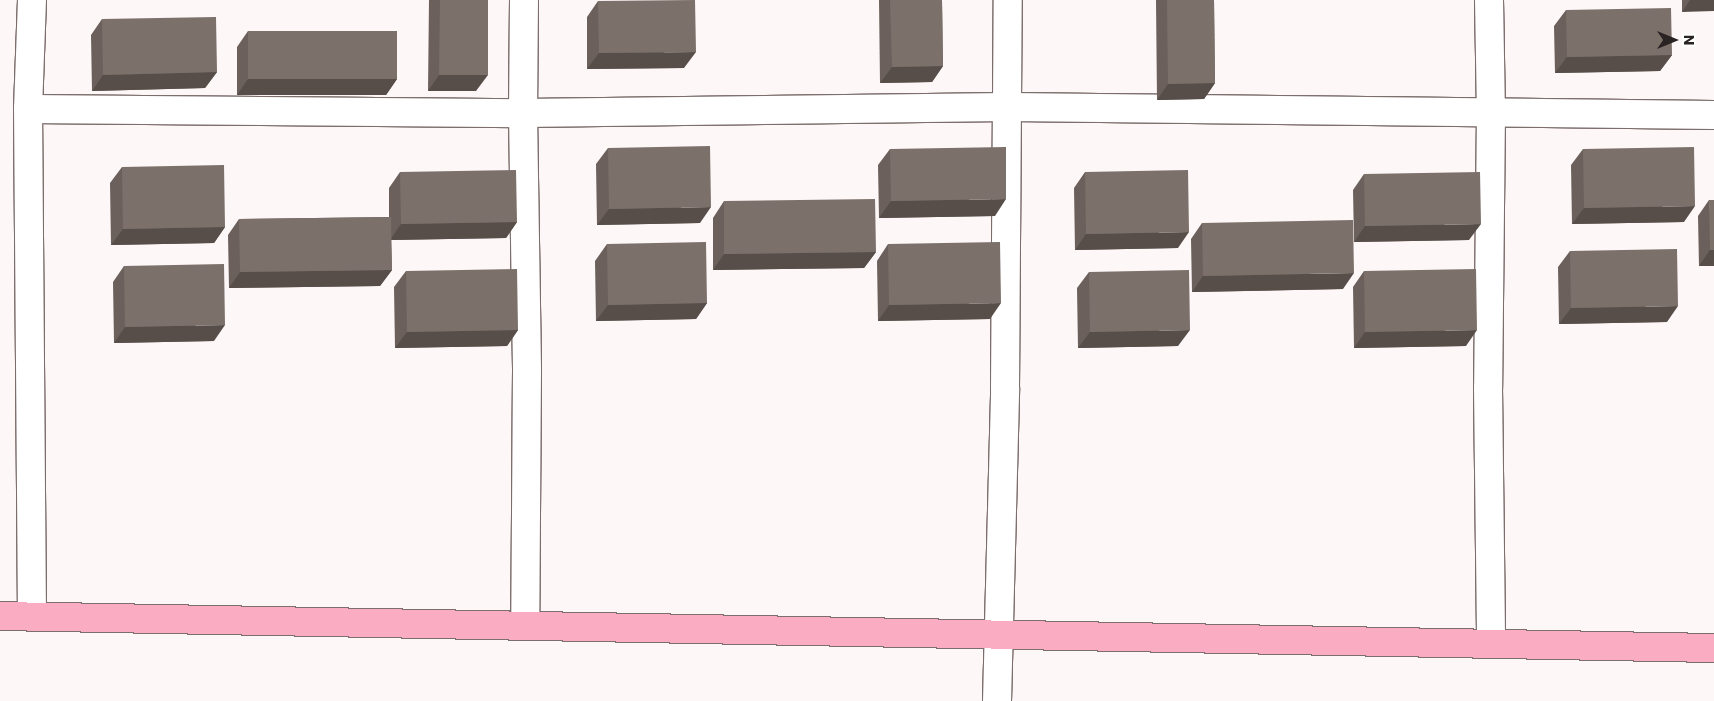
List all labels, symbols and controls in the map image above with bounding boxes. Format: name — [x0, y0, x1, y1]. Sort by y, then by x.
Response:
north arrow — [1649, 15, 1699, 65]
text: N — [1679, 35, 1699, 45]

